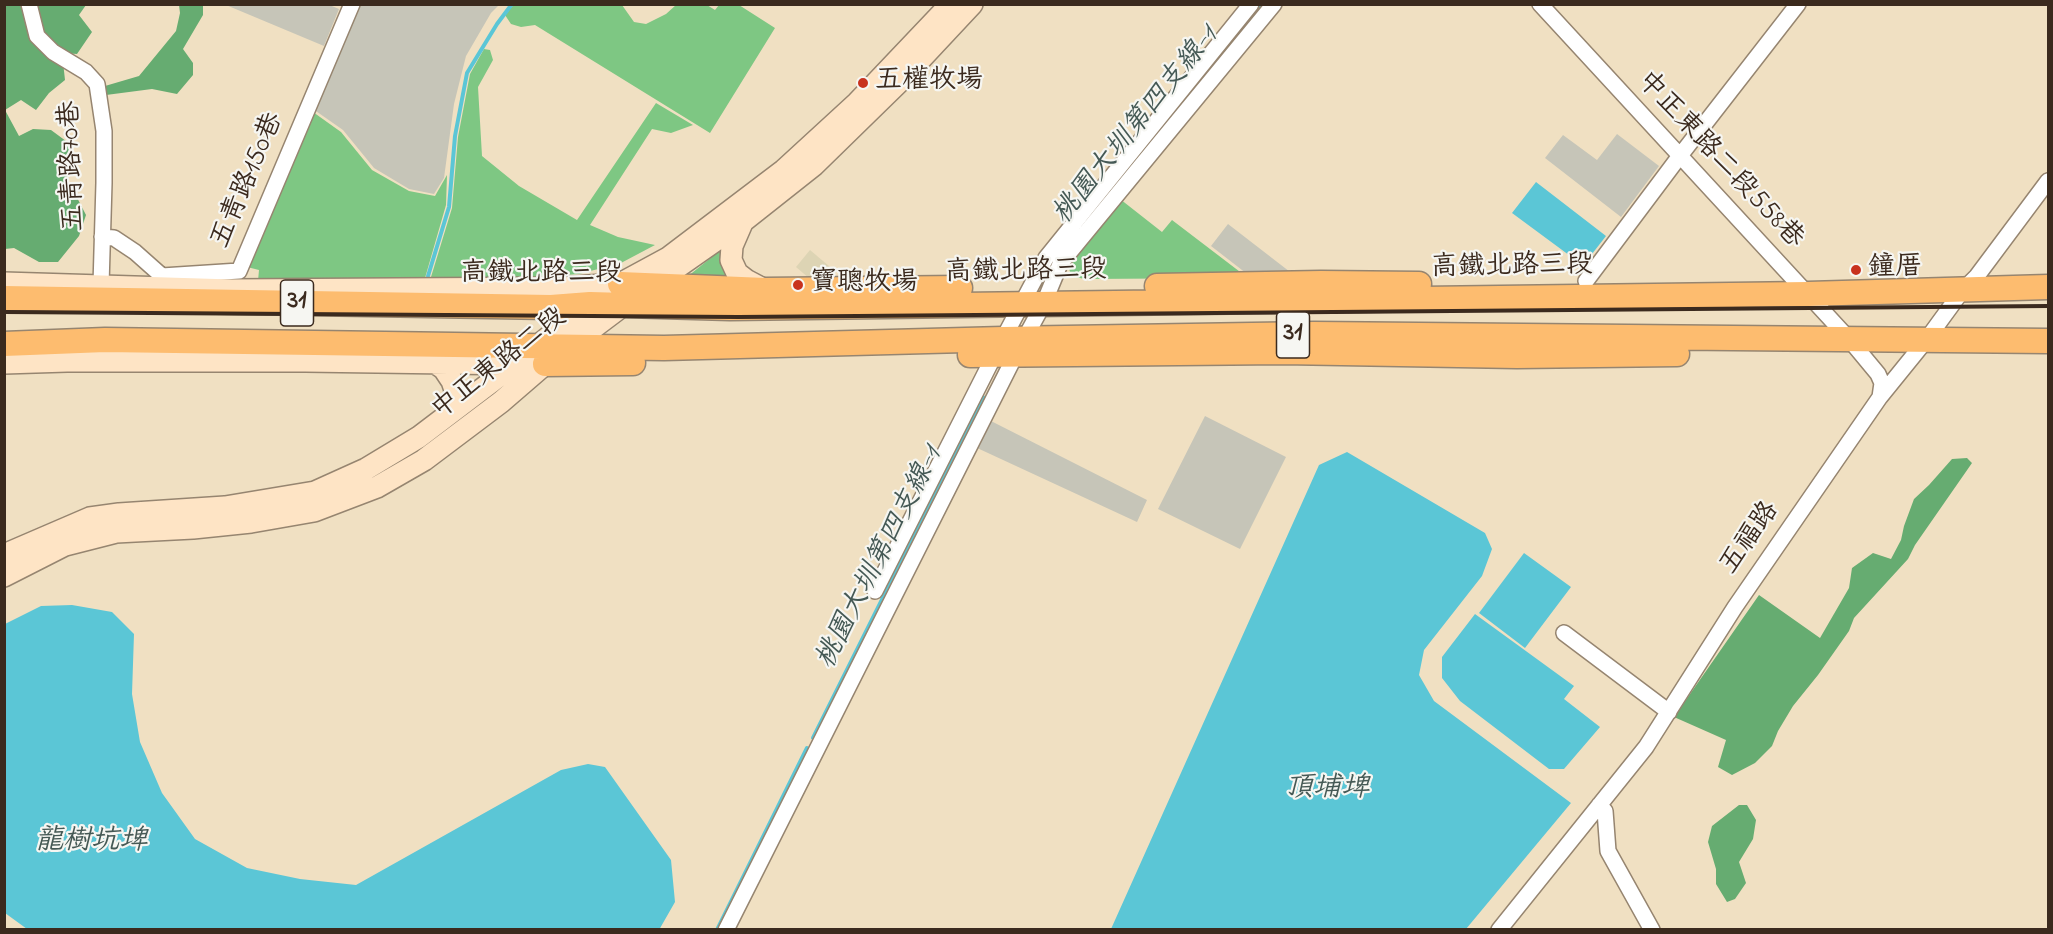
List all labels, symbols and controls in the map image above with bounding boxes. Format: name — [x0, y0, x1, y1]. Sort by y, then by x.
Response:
water label: 桃園大圳第四支線-1 — [1047, 22, 1227, 232]
street label: 中正東路二段558巷 — [1629, 66, 1809, 256]
place label: 五權牧場 — [875, 67, 983, 99]
marker: 五權牧場 — [856, 76, 870, 90]
street label: 五青路70巷 — [56, 100, 92, 232]
street label: 五青路150巷 — [206, 109, 292, 253]
street label: 高鐵北路三段 — [1431, 250, 1593, 286]
place label: 鐘厝 — [1868, 254, 1922, 286]
street label: 高鐵北路三段 — [945, 255, 1107, 291]
street label: 高鐵北路三段 — [460, 260, 622, 292]
marker: 鐘厝 — [1849, 263, 1863, 277]
place label: 寶聰牧場 — [810, 269, 918, 301]
marker: 寶聰牧場 — [791, 278, 805, 292]
road number: 31 — [280, 280, 314, 326]
street label: 中正東路二段 — [426, 302, 574, 428]
road number: 31 — [1276, 312, 1310, 358]
water label: 桃園大圳第四支線-1 — [811, 443, 951, 675]
street label: 五福路 — [1714, 497, 1788, 581]
water label: 頂埔埤 — [1285, 773, 1369, 807]
water label: 龍樹坑埤 — [35, 826, 147, 860]

